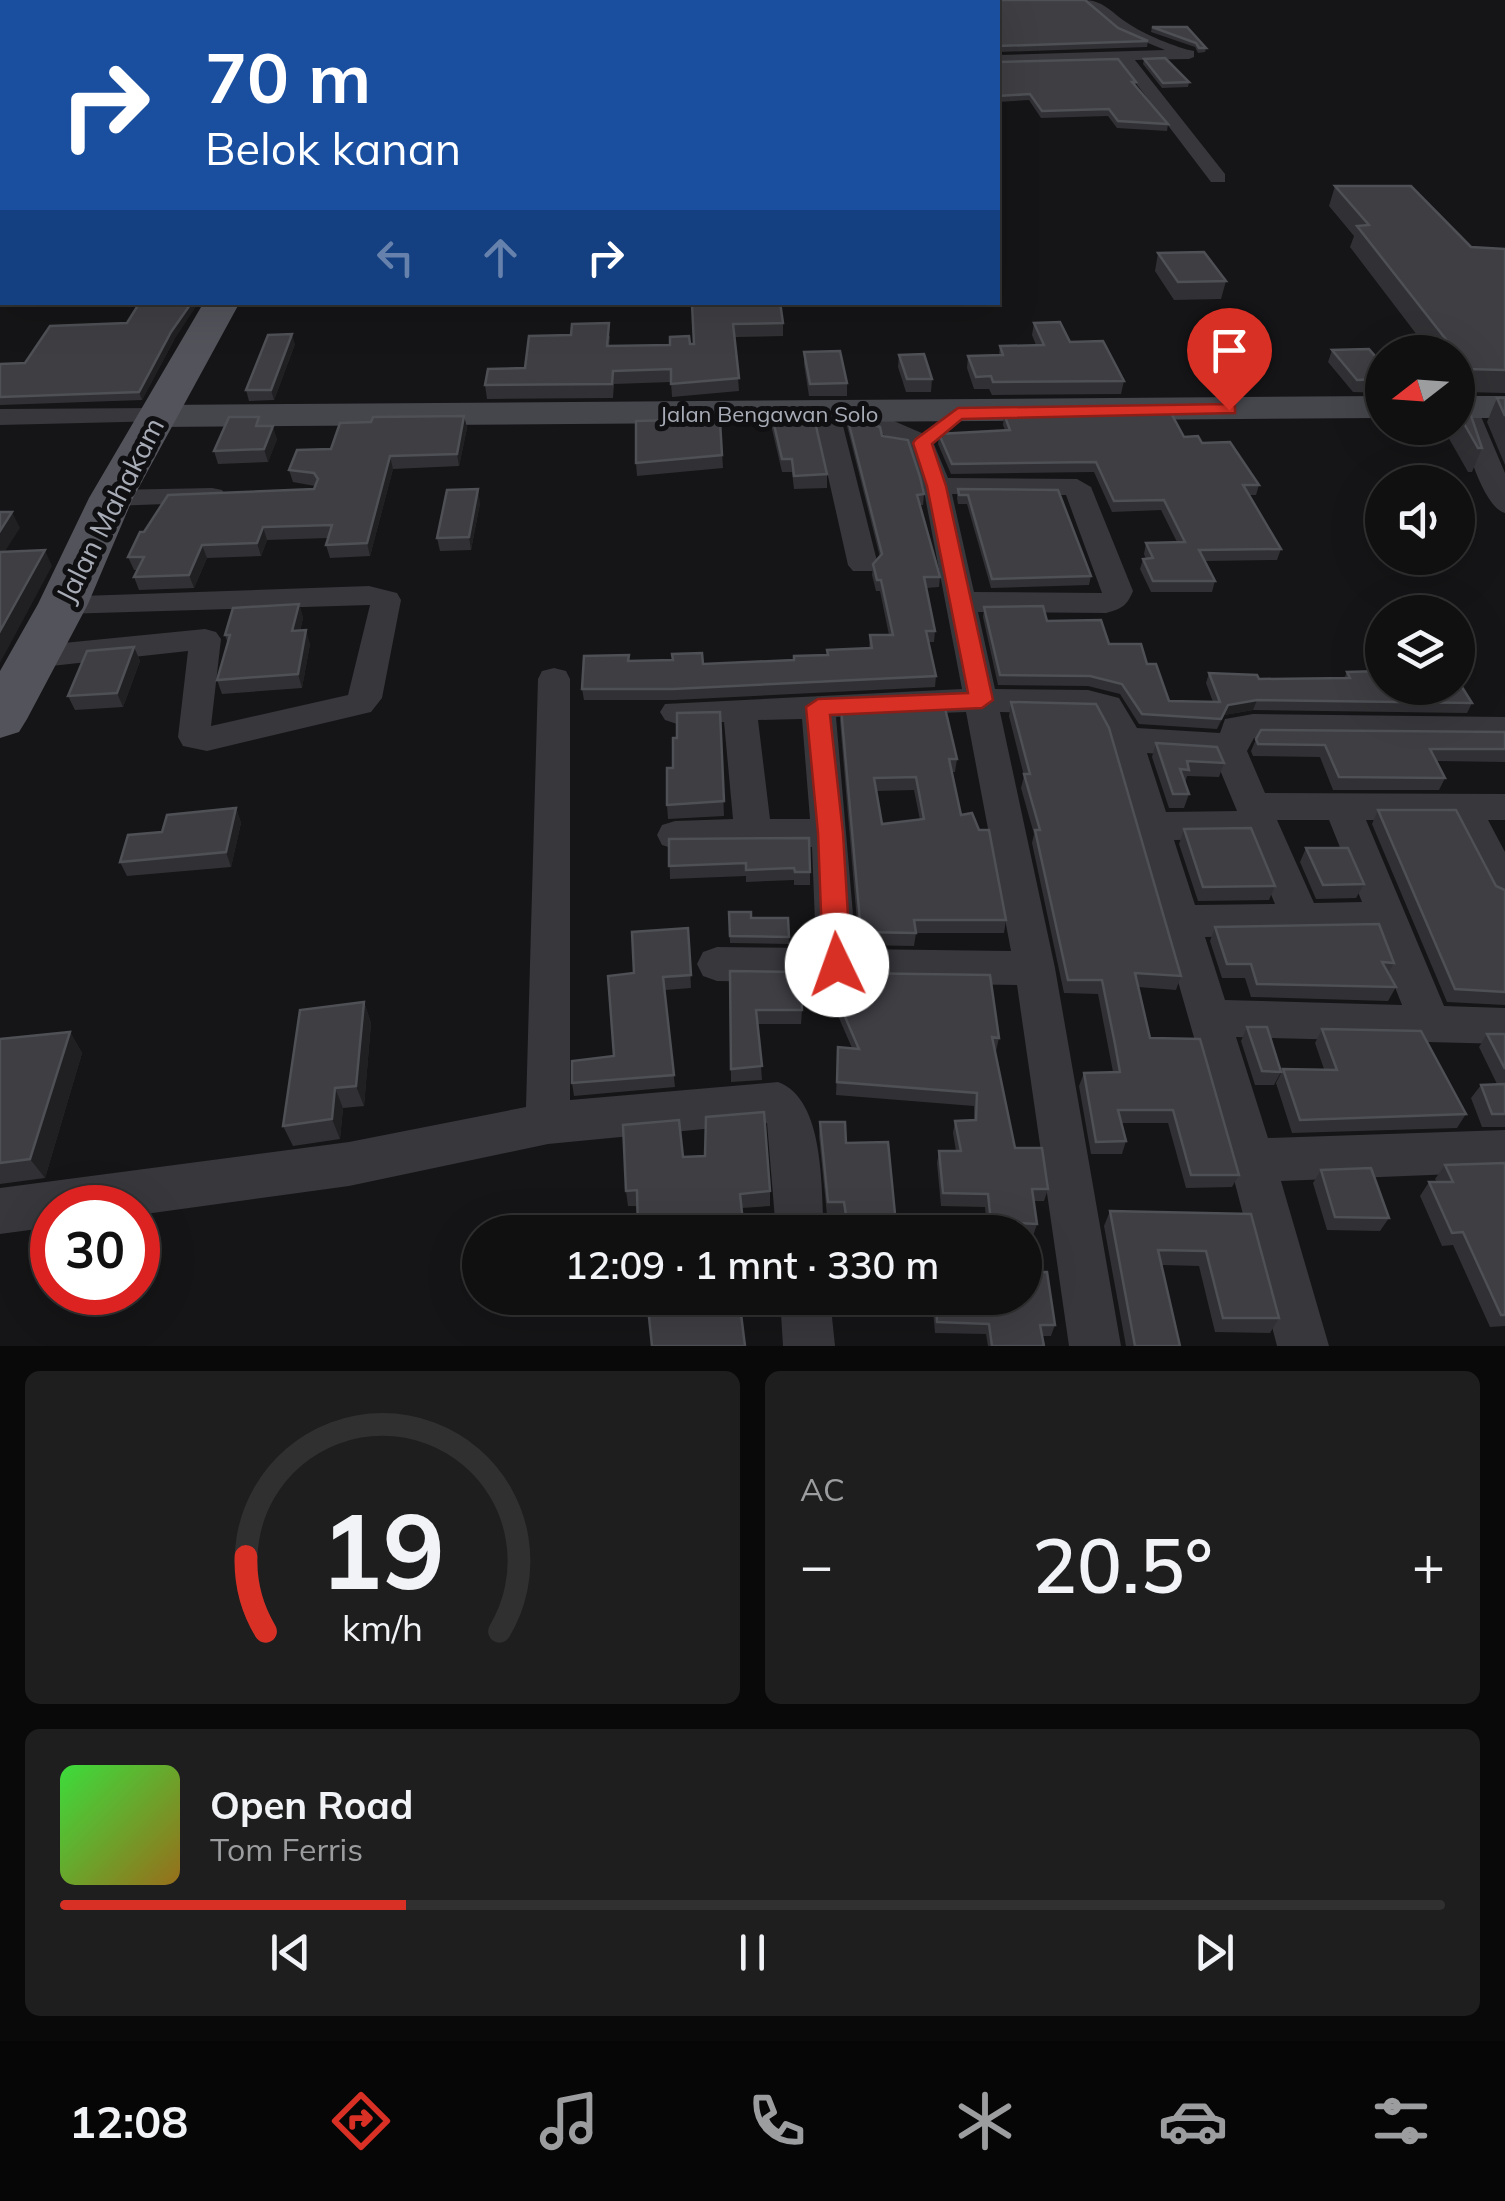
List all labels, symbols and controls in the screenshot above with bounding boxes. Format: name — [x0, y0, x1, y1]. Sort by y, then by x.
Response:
text: 70 m — [205, 33, 371, 121]
icon: right — [40, 40, 170, 170]
text: Belok kanan — [205, 120, 461, 176]
icon: left — [368, 230, 423, 285]
icon: ahead — [473, 230, 528, 285]
icon: right — [578, 230, 633, 285]
pin — [1187, 308, 1272, 411]
icon: arrive — [1202, 323, 1257, 378]
north arrow — [1365, 335, 1475, 445]
map controls — [1365, 335, 1475, 705]
street label: Jalan Bengawan Solo — [660, 400, 878, 428]
street label: Jalan Mahakam — [48, 411, 171, 608]
button: sound — [1365, 465, 1475, 575]
button: layers — [1365, 595, 1475, 705]
position arrow — [785, 913, 889, 1017]
speed limit sign: 30 — [30, 1185, 160, 1315]
text: 12:09 · 1 mnt · 330 m — [565, 1241, 939, 1289]
text: AC — [800, 1469, 845, 1509]
text: 19 — [320, 1484, 445, 1615]
text: 20.5° — [1032, 1518, 1213, 1612]
text: − — [800, 1530, 833, 1599]
text: + — [1412, 1530, 1445, 1599]
text: km/h — [342, 1605, 423, 1650]
text: Open Road — [210, 1781, 413, 1829]
text: Tom Ferris — [210, 1829, 363, 1869]
icon: previous — [263, 1925, 318, 1980]
icon: pause — [725, 1925, 780, 1980]
icon: next — [1187, 1925, 1242, 1980]
icon: directions — [326, 2086, 396, 2156]
icon: music — [534, 2086, 604, 2156]
icon: phone — [742, 2086, 812, 2156]
icon: climate — [950, 2086, 1020, 2156]
icon: car — [1158, 2086, 1228, 2156]
icon: filters — [1366, 2086, 1436, 2156]
text: 12:08 — [69, 2093, 188, 2149]

